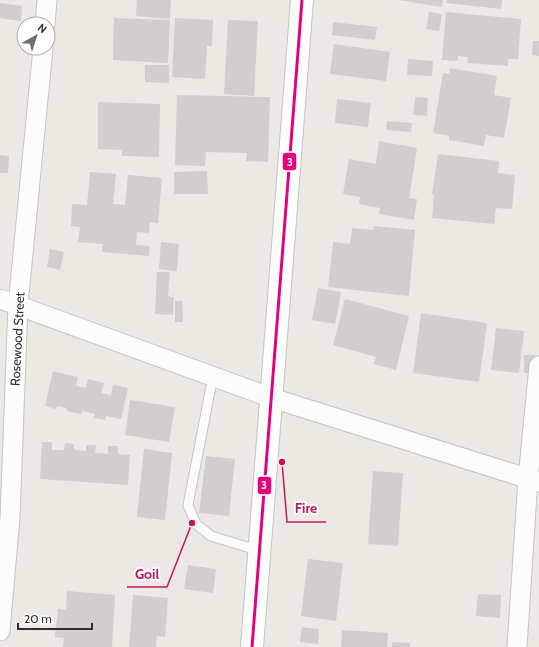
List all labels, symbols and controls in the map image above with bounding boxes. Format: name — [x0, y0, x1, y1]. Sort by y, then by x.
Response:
north arrow — [16, 16, 56, 56]
text: N — [35, 20, 50, 36]
line badge: 3 — [282, 152, 297, 171]
text: 3 — [287, 155, 293, 169]
street label: Rosewood Street — [7, 291, 27, 386]
line badge: 3 — [257, 476, 272, 495]
text: 3 — [261, 478, 267, 492]
callout: Fire — [287, 496, 326, 522]
text: Fire — [295, 499, 317, 517]
callout: Goil — [127, 561, 167, 587]
text: Goil — [135, 565, 159, 583]
scale bar — [18, 605, 92, 631]
text: 20 m — [24, 611, 52, 626]

